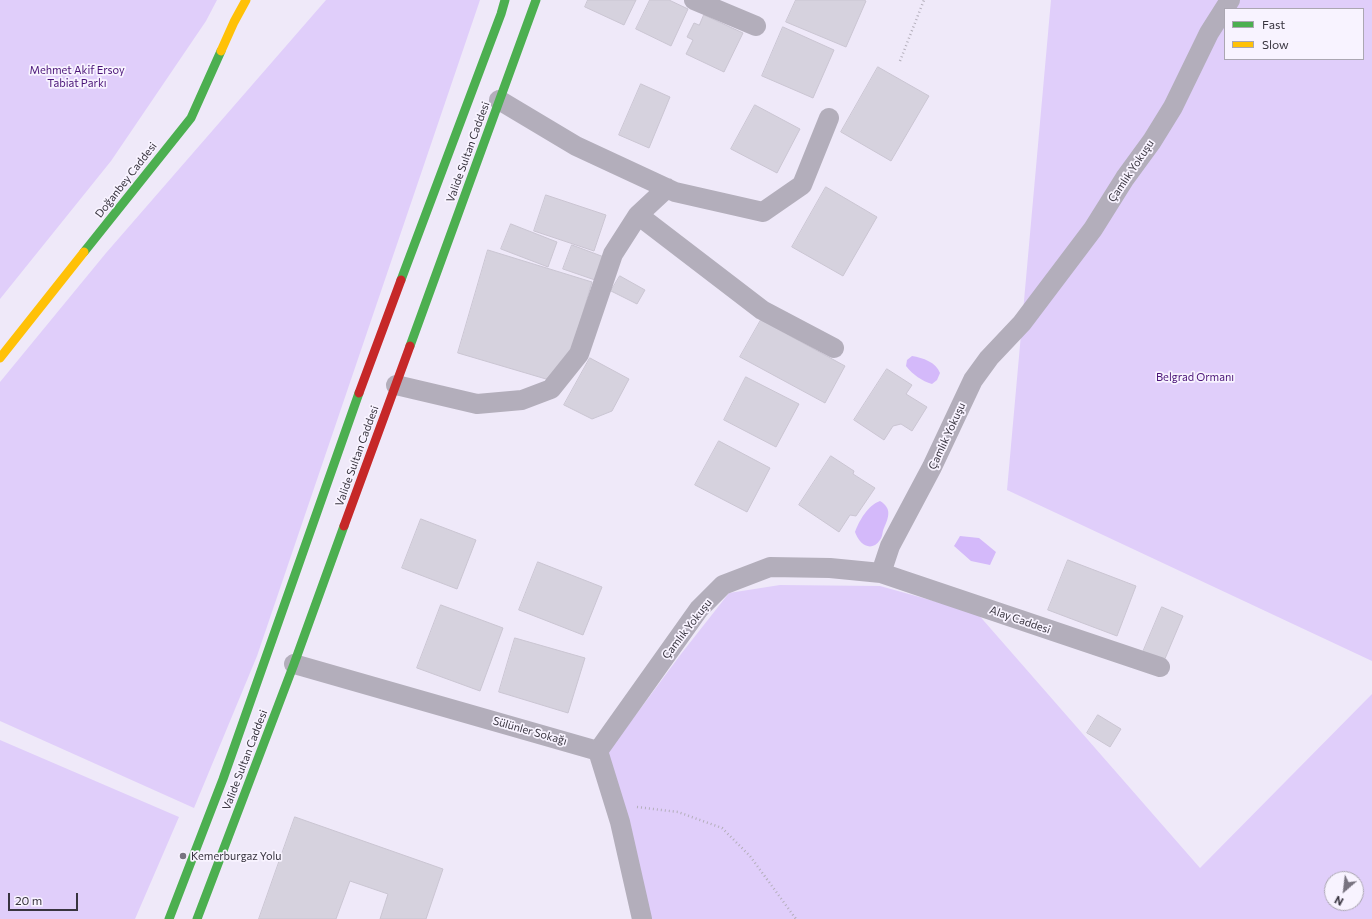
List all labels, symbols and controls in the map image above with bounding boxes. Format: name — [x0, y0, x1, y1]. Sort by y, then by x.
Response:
legend — [1224, 8, 1364, 60]
text: Fast — [1262, 17, 1285, 31]
text: Slow — [1262, 37, 1289, 51]
park label: Mehmet Akif Ersoy Tabiat Parkı — [29, 63, 125, 89]
street label: Valide Sultan Caddesi — [444, 100, 492, 204]
street label: Çamlık Yokuşu — [1105, 137, 1157, 205]
street label: Doğanbey Caddesi — [92, 140, 160, 220]
park label: Belgrad Ormanı — [1156, 370, 1234, 384]
street label: Çamlık Yokuşu — [926, 400, 968, 472]
street label: Valide Sultan Caddesi — [333, 404, 381, 508]
street label: Çamlık Yokuşu — [659, 596, 715, 662]
street label: Alay Caddesi — [988, 603, 1052, 637]
street label: Valide Sultan Caddesi — [220, 708, 270, 812]
street label: Sülünler Sokağı — [491, 714, 569, 748]
place label: Kemerburgaz Yolu — [191, 849, 282, 863]
marker: Kemerburgaz Yolu — [178, 851, 188, 861]
north arrow — [1324, 871, 1364, 911]
scale bar — [10, 885, 80, 911]
text: 20 m — [15, 893, 42, 907]
text: N — [1332, 893, 1345, 909]

